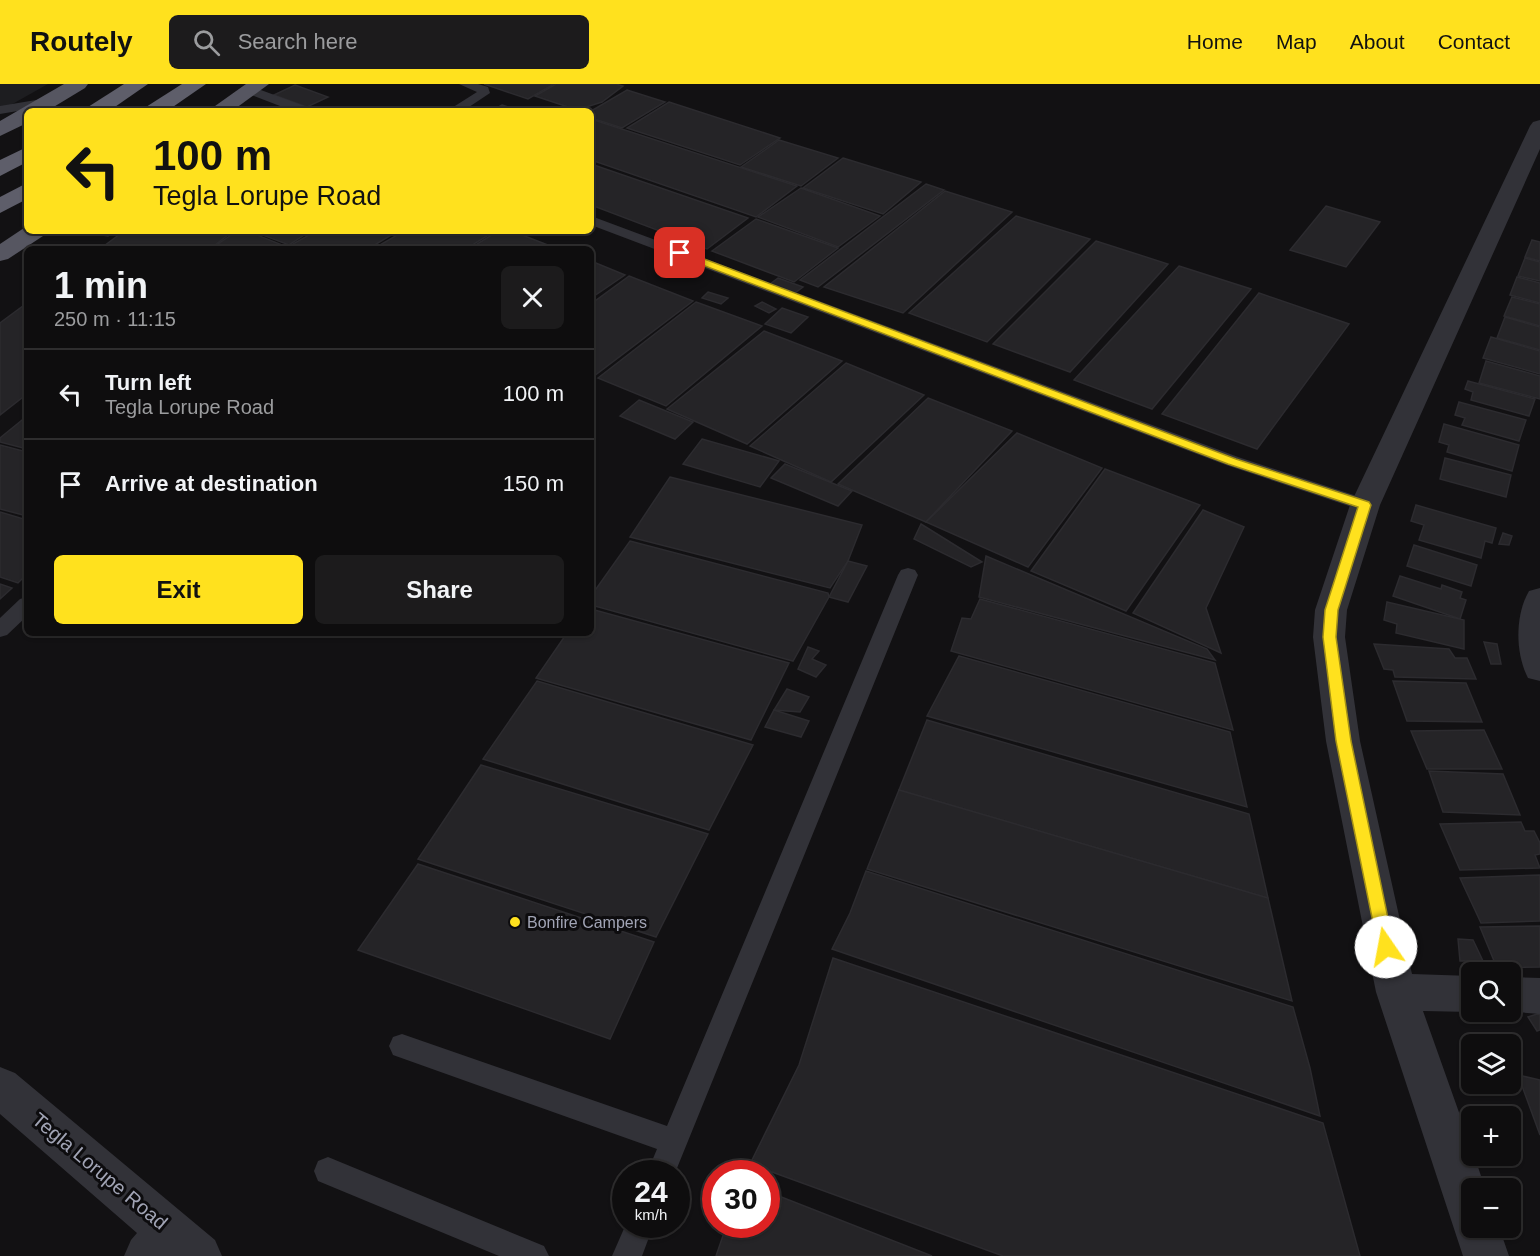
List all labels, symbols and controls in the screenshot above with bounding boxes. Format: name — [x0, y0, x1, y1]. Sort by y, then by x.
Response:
search box — [169, 15, 589, 69]
text: Routely — [30, 26, 133, 57]
icon: search — [190, 26, 223, 59]
text: Search here — [238, 29, 358, 54]
text: Home — [1187, 30, 1243, 53]
text: Map — [1276, 30, 1317, 53]
text: About — [1350, 30, 1405, 53]
text: Contact — [1438, 30, 1510, 53]
icon: left — [54, 132, 132, 210]
text: 100 m — [153, 132, 272, 179]
text: Tegla Lorupe Road — [153, 181, 381, 211]
pin — [654, 227, 705, 278]
icon: arrive — [663, 236, 696, 269]
text: 1 min — [54, 265, 148, 306]
button: close — [501, 266, 564, 329]
text: 250 m · 11:15 — [54, 308, 176, 330]
text: Turn left — [105, 370, 191, 395]
icon: left — [54, 378, 87, 411]
text: 100 m — [503, 381, 564, 406]
text: Tegla Lorupe Road — [105, 396, 274, 418]
icon: arrive — [54, 468, 87, 501]
text: Arrive at destination — [105, 471, 318, 496]
text: 150 m — [503, 471, 564, 496]
button: Exit — [54, 555, 303, 624]
button: Share — [315, 555, 564, 624]
place label: Bonfire Campers — [527, 914, 647, 931]
marker: Bonfire Campers — [508, 915, 522, 929]
position arrow — [1354, 915, 1418, 979]
map controls — [1461, 962, 1521, 1238]
button: search — [1461, 962, 1521, 1022]
button: layers — [1461, 1034, 1521, 1094]
button: + — [1461, 1106, 1521, 1166]
street label: Tegla Lorupe Road — [28, 1108, 172, 1234]
speed limit sign: 30 — [702, 1160, 780, 1238]
text: 24 — [634, 1175, 668, 1208]
button: − — [1461, 1178, 1521, 1238]
text: km/h — [635, 1206, 667, 1223]

